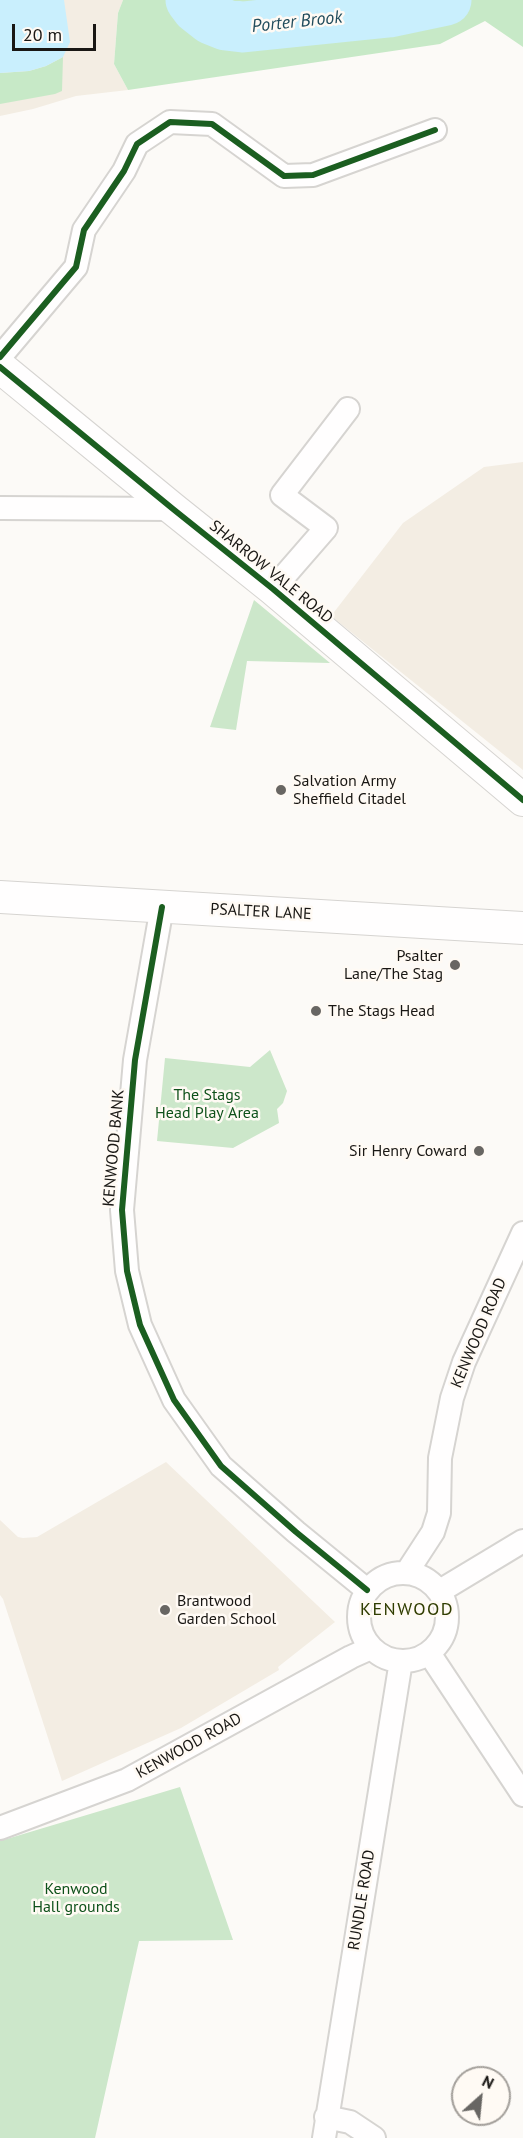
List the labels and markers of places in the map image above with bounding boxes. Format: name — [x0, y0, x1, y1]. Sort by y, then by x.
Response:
place label: Salvation Army Sheffield Citadel — [293, 771, 406, 809]
marker: Salvation Army Sheffield Citadel — [274, 783, 288, 797]
place label: Psalter Lane/The Stag — [344, 946, 443, 984]
marker: Psalter Lane/The Stag — [448, 958, 462, 972]
place label: The Stags Head — [328, 1001, 435, 1021]
marker: The Stags Head — [309, 1004, 323, 1018]
place label: Sir Henry Coward — [349, 1141, 467, 1161]
marker: Sir Henry Coward — [472, 1144, 486, 1158]
place label: Brantwood Garden School — [177, 1591, 276, 1629]
marker: Brantwood Garden School — [158, 1603, 172, 1617]

